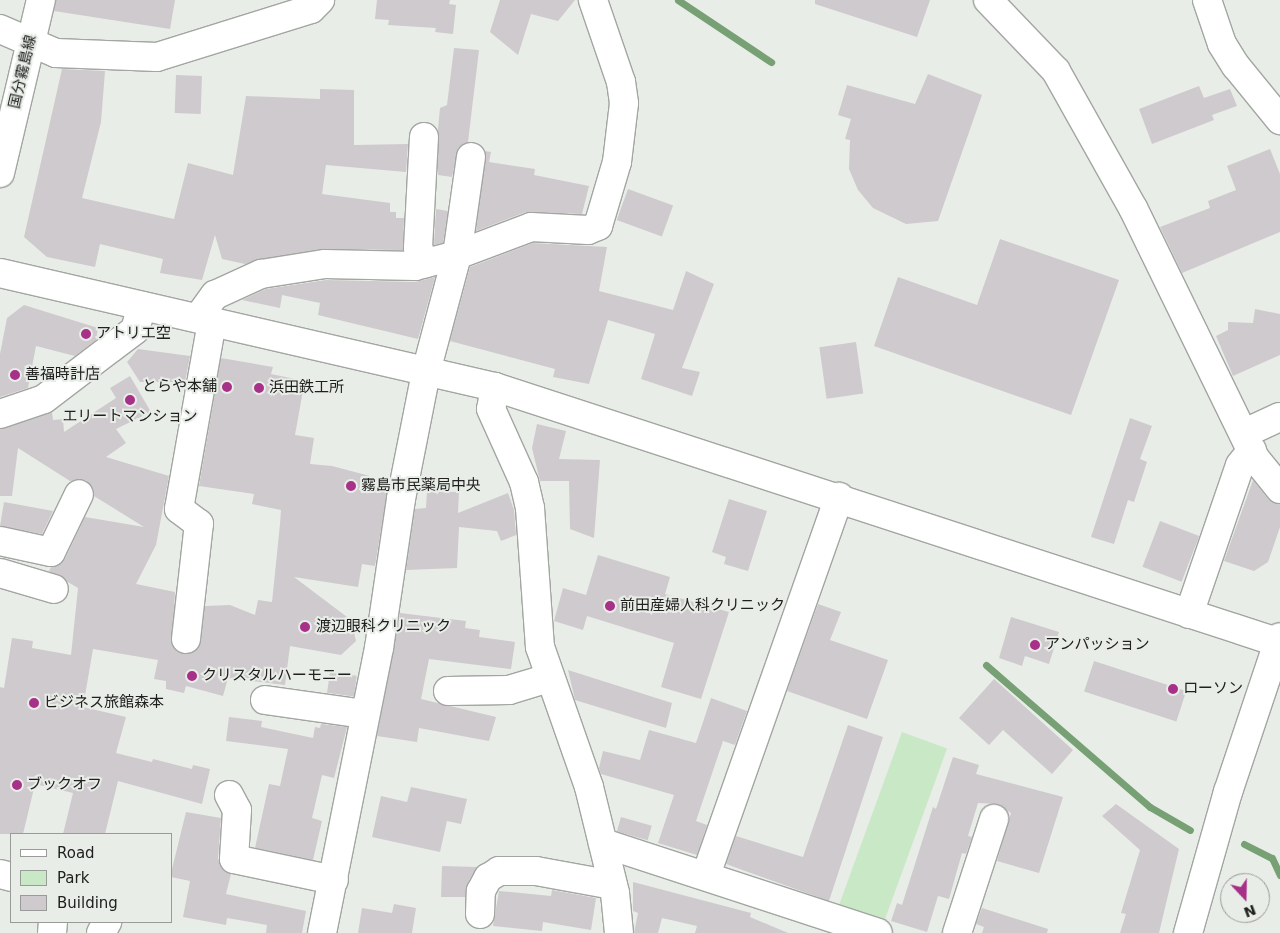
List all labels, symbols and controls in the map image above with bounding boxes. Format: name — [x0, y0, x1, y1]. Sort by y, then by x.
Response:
street label: 国分霧島線 — [6, 33, 40, 111]
place label: アトリエ空 — [96, 325, 171, 343]
marker: アトリエ空 — [80, 328, 92, 340]
place label: 善福時計店 — [25, 366, 100, 384]
marker: 善福時計店 — [9, 369, 21, 381]
place label: とらや本舗 — [142, 378, 217, 396]
place label: 浜田鉄工所 — [269, 379, 344, 397]
marker: とらや本舗 — [221, 381, 233, 393]
marker: 浜田鉄工所 — [253, 382, 265, 394]
marker: エリートマンション — [124, 394, 136, 406]
place label: エリートマンション — [63, 408, 197, 426]
place label: 霧島市民薬局中央 — [361, 477, 481, 495]
marker: 霧島市民薬局中央 — [345, 480, 357, 492]
place label: 前田産婦人科クリニック — [620, 597, 785, 615]
marker: 前田産婦人科クリニック — [604, 600, 616, 612]
place label: 渡辺眼科クリニック — [316, 618, 451, 636]
marker: 渡辺眼科クリニック — [298, 620, 312, 634]
place label: アンパッション — [1045, 636, 1150, 654]
marker: アンパッション — [1029, 639, 1041, 651]
place label: クリスタルハーモニー — [202, 667, 352, 685]
marker: クリスタルハーモニー — [186, 670, 198, 682]
place label: ローソン — [1183, 680, 1243, 698]
marker: ローソン — [1167, 683, 1179, 695]
place label: ビジネス旅館森本 — [44, 694, 164, 712]
marker: ビジネス旅館森本 — [28, 697, 40, 709]
place label: ブックオフ — [27, 776, 102, 794]
marker: ブックオフ — [11, 779, 23, 791]
legend — [10, 833, 172, 923]
text: Road — [57, 844, 95, 862]
text: Park — [57, 869, 89, 887]
north arrow — [1220, 873, 1270, 923]
text: Building — [57, 894, 118, 912]
text: N — [1242, 902, 1258, 921]

